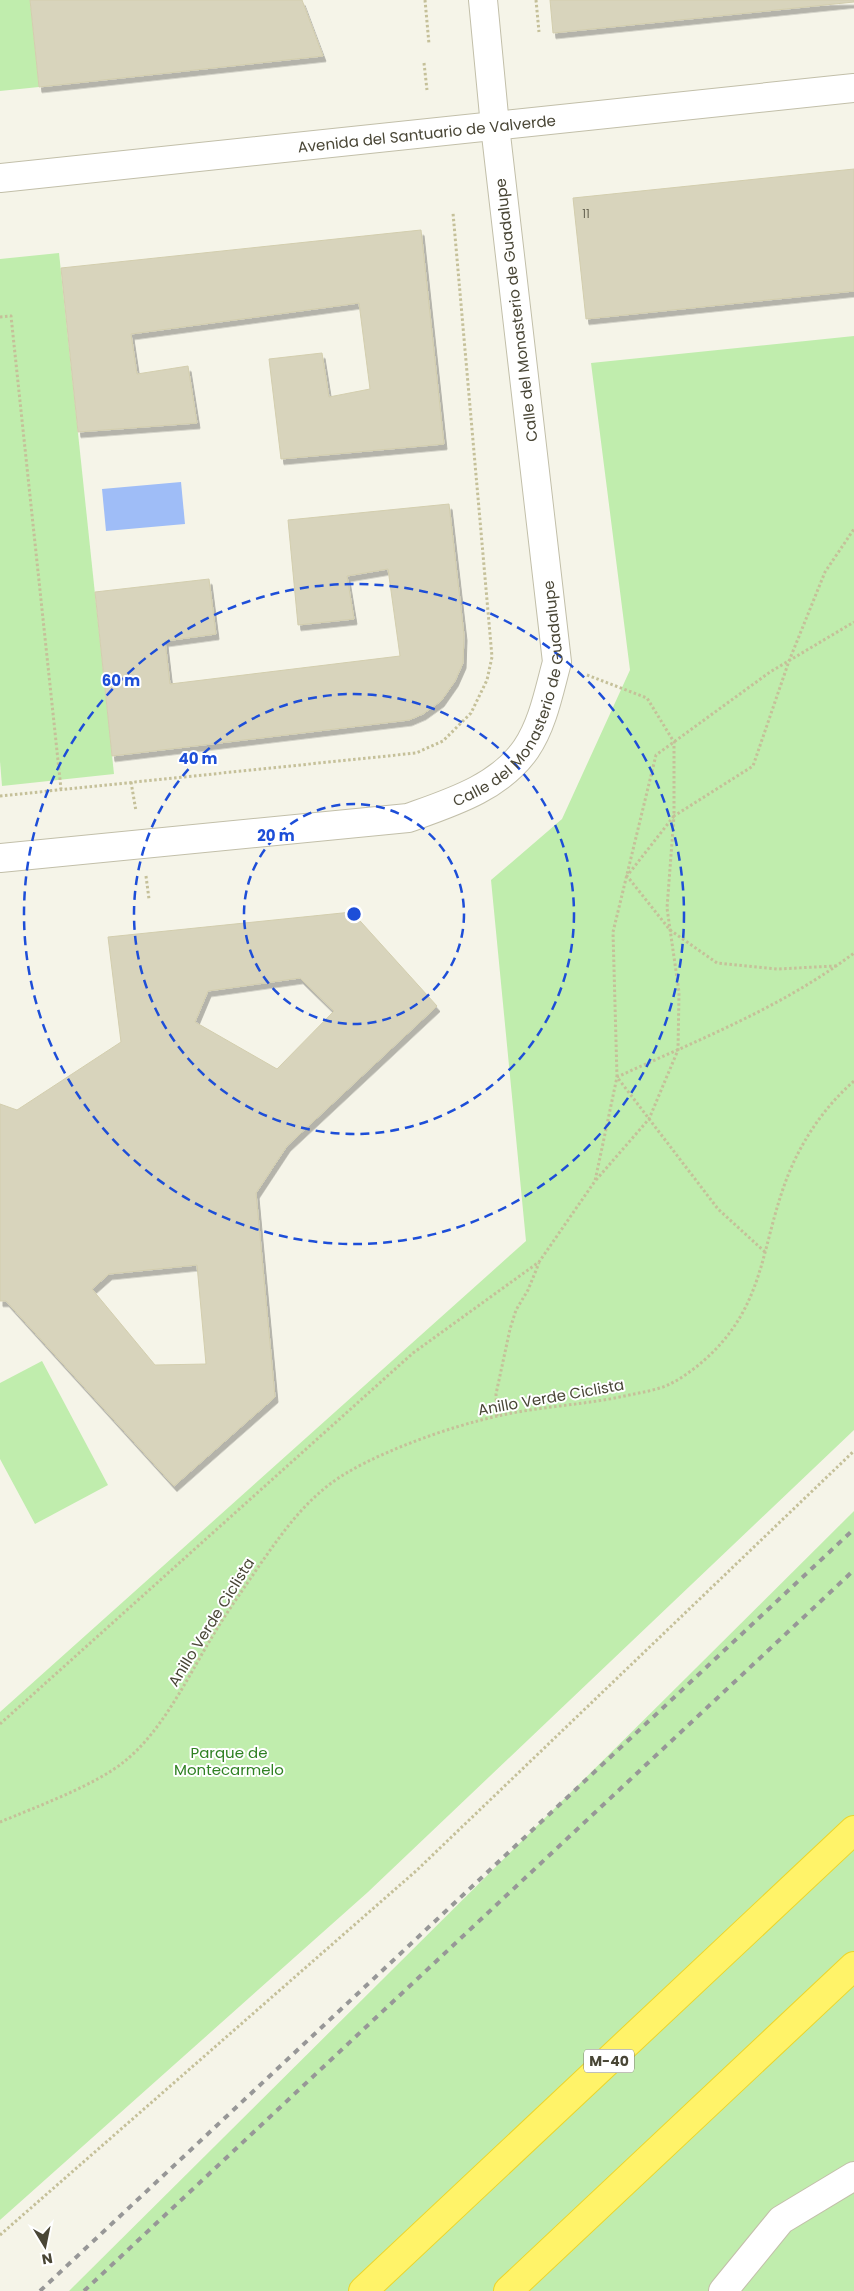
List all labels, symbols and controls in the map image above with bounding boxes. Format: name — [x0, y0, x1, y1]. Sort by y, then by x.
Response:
street label: Avenida del Santuario de Valverde — [296, 109, 557, 157]
street label: Calle del Monasterio de Guadalupe — [489, 177, 543, 443]
house number: 11 — [582, 205, 590, 222]
street label: Calle del Monasterio de Guadalupe — [449, 579, 568, 811]
text: 60 m — [102, 670, 140, 691]
text: 40 m — [178, 748, 218, 769]
text: 20 m — [257, 825, 295, 846]
centre of rings — [345, 905, 363, 923]
street label: Anillo Verde Ciclista — [476, 1374, 626, 1420]
street label: Anillo Verde Ciclista — [163, 1554, 259, 1690]
park label: Parque de Montecarmelo — [174, 1742, 284, 1780]
road number: M-40 — [584, 2050, 634, 2072]
north arrow — [20, 2221, 70, 2271]
text: N — [40, 2248, 54, 2270]

